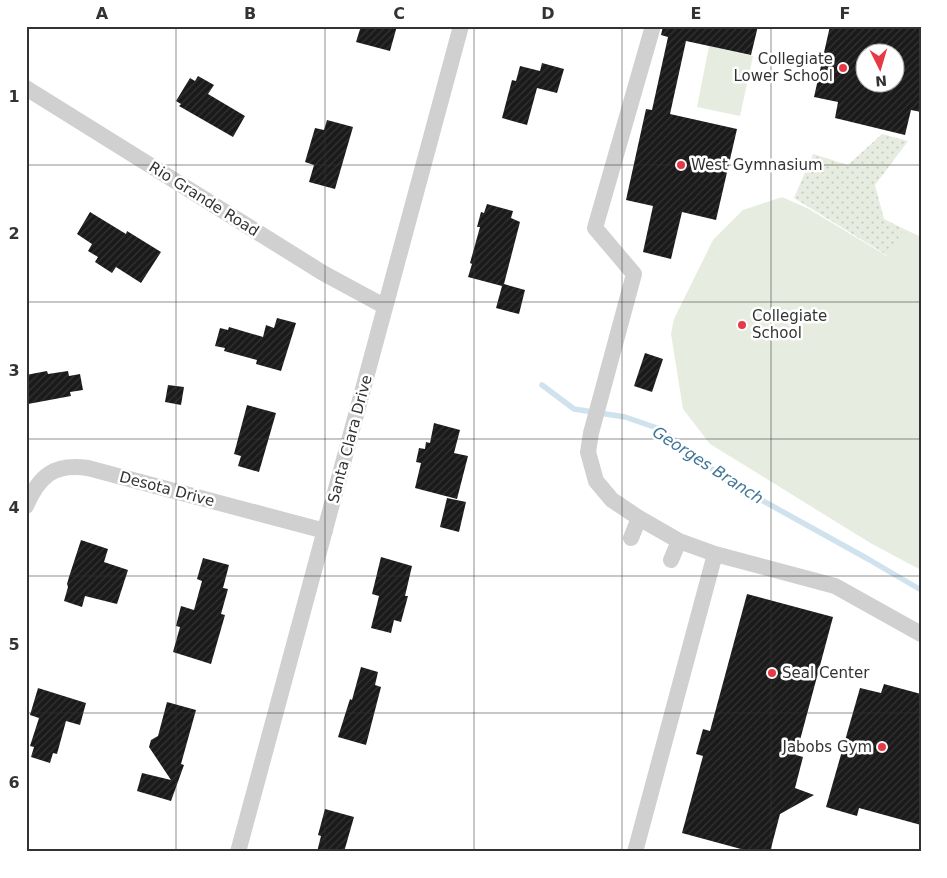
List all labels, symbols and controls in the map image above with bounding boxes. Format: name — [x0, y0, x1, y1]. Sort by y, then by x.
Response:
text: A — [96, 4, 109, 23]
text: B — [244, 4, 256, 23]
text: C — [393, 4, 405, 23]
text: D — [541, 4, 555, 23]
text: E — [691, 4, 701, 23]
text: F — [840, 4, 850, 23]
north arrow — [854, 42, 904, 92]
place label: Collegiate Lower School — [734, 50, 833, 85]
marker: Collegiate Lower School — [837, 62, 849, 74]
text: N — [875, 72, 888, 89]
text: 1 — [8, 87, 20, 106]
place label: West Gymnasium — [691, 156, 823, 174]
street label: Rio Grande Road — [146, 158, 262, 240]
marker: West Gymnasium — [675, 159, 687, 171]
text: 2 — [8, 224, 20, 243]
place label: Collegiate School — [752, 307, 827, 342]
marker: Collegiate School — [736, 319, 748, 331]
text: 3 — [8, 361, 20, 380]
street label: Santa Clara Drive — [324, 373, 376, 505]
water label: Georges Branch — [649, 422, 767, 508]
street label: Desota Drive — [118, 468, 216, 510]
text: 4 — [8, 498, 20, 517]
text: 5 — [8, 635, 20, 654]
place label: Seal Center — [782, 664, 870, 682]
marker: Seal Center — [766, 667, 778, 679]
place label: Jabobs Gym — [781, 738, 872, 756]
marker: Jabobs Gym — [876, 741, 888, 753]
text: 6 — [8, 773, 20, 792]

